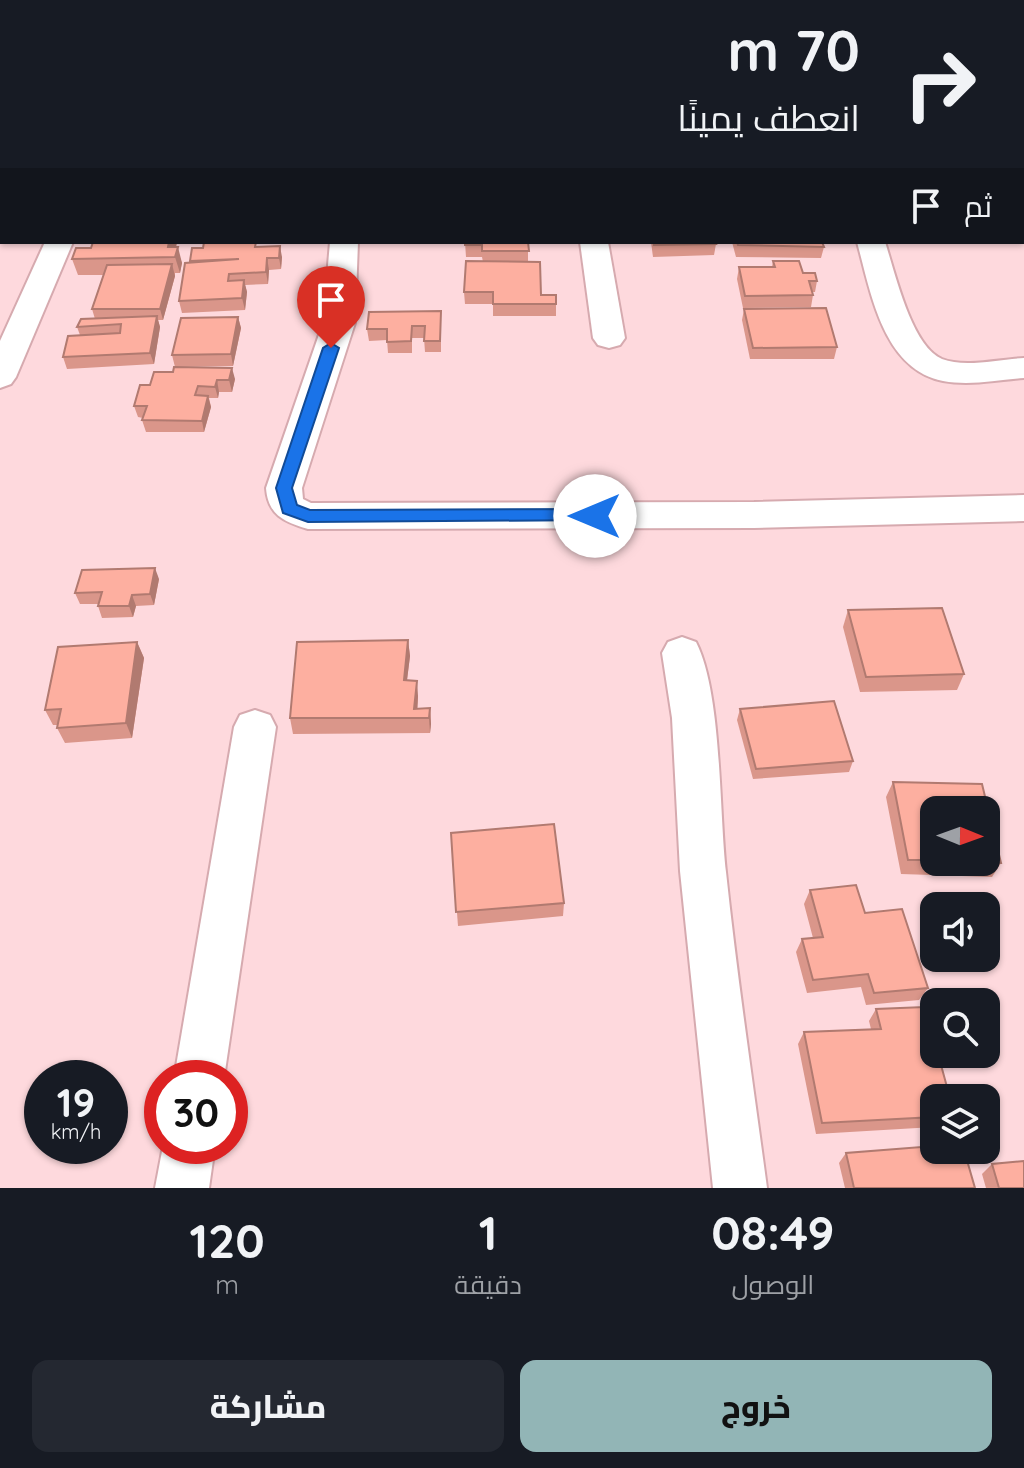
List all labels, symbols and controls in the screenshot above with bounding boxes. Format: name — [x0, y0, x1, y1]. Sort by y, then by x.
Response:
text: 70 m — [728, 15, 860, 85]
icon: right — [888, 32, 992, 136]
text: انعطف يمينًا — [677, 95, 860, 140]
icon: arrive — [904, 184, 948, 228]
text: ثم — [964, 187, 992, 225]
pin — [297, 266, 365, 348]
icon: arrive — [309, 278, 353, 322]
position arrow — [553, 474, 637, 558]
north arrow — [920, 796, 1000, 876]
map controls — [920, 796, 1000, 1164]
button: sound — [920, 892, 1000, 972]
button: search — [920, 988, 1000, 1068]
speed limit sign: 30 — [144, 1060, 248, 1164]
text: 19 — [57, 1077, 95, 1127]
button: layers — [920, 1084, 1000, 1164]
text: km/h — [51, 1119, 101, 1144]
text: 1 — [479, 1202, 497, 1262]
text: 08:49 — [711, 1202, 835, 1262]
text: 120 — [189, 1210, 265, 1270]
text: m — [215, 1268, 239, 1301]
text: دقيقة — [454, 1268, 522, 1301]
text: الوصول — [732, 1268, 814, 1301]
button: مشاركة — [32, 1360, 504, 1452]
button: خروج — [520, 1360, 992, 1452]

